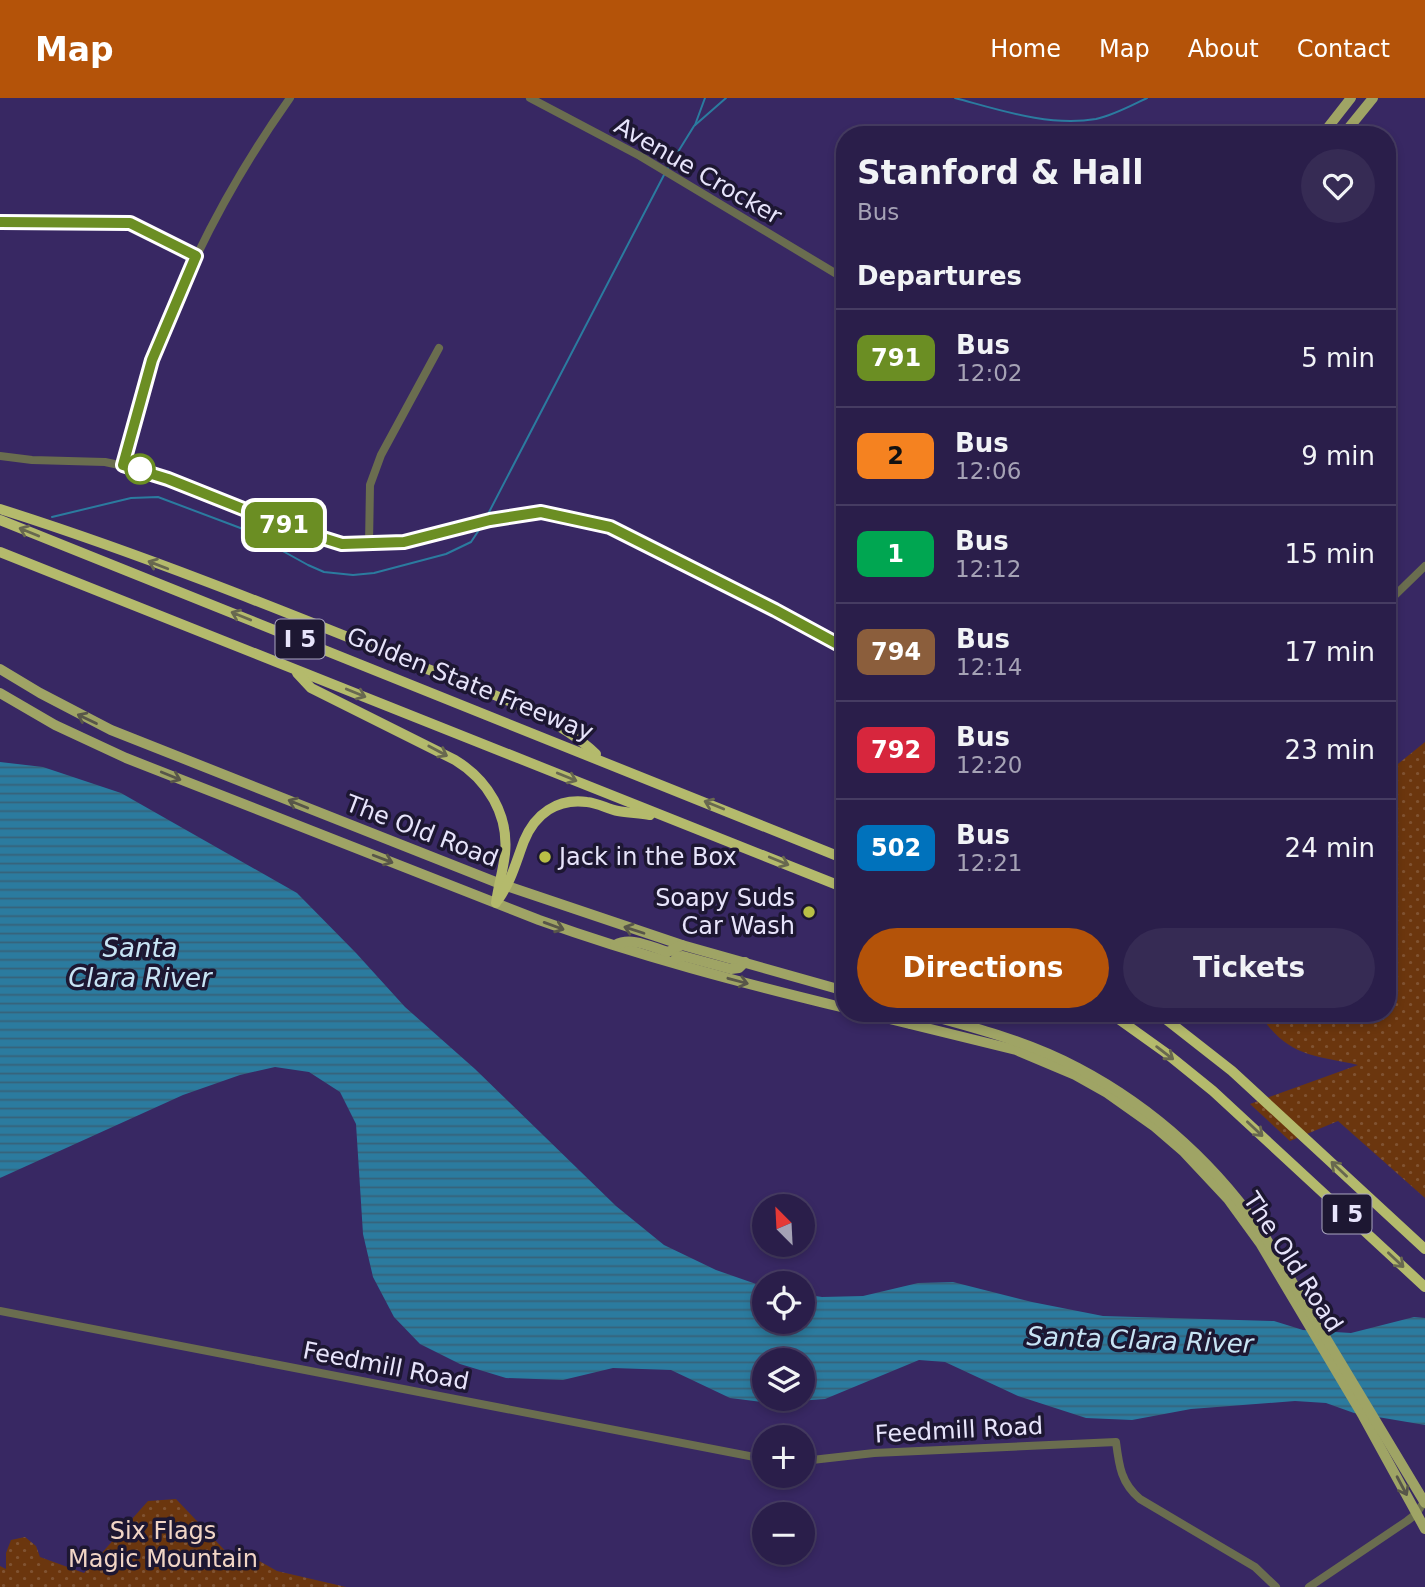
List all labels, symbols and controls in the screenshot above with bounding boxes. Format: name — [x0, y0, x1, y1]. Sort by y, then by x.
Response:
text: Map — [35, 30, 114, 69]
text: Home — [990, 35, 1061, 63]
text: Map — [1099, 35, 1150, 63]
text: About — [1188, 35, 1259, 63]
text: Contact — [1297, 35, 1390, 63]
street label: Avenue Crocker — [609, 112, 787, 230]
button: heart — [1301, 149, 1375, 223]
text: Stanford & Hall — [857, 153, 1144, 192]
text: Bus — [857, 199, 899, 225]
text: Departures — [857, 261, 1022, 291]
text: Bus — [956, 330, 1010, 360]
text: 5 min — [1301, 343, 1375, 373]
text: 791 — [871, 344, 921, 372]
text: 12:02 — [956, 360, 1022, 386]
text: Bus — [955, 428, 1009, 458]
text: 9 min — [1301, 441, 1375, 471]
text: 2 — [887, 442, 904, 470]
unlabelled marker — [125, 454, 155, 484]
text: 12:06 — [955, 458, 1021, 484]
line badge: 791 — [244, 502, 324, 548]
text: 791 — [259, 511, 309, 539]
one-way arrow — [19, 524, 41, 537]
text: Bus — [955, 526, 1009, 556]
text: 15 min — [1285, 539, 1375, 569]
text: 1 — [887, 540, 904, 568]
text: 12:12 — [955, 556, 1021, 582]
one-way arrow — [148, 557, 170, 570]
one-way arrow — [230, 608, 252, 621]
road number: I 5 — [276, 620, 324, 659]
street label: Golden State Freeway — [343, 622, 597, 746]
text: Bus — [956, 624, 1010, 654]
text: 17 min — [1285, 637, 1375, 667]
text: 794 — [871, 638, 921, 666]
text: 12:14 — [956, 654, 1022, 680]
one-way arrow — [344, 688, 366, 701]
one-way arrow — [77, 711, 98, 725]
text: Bus — [956, 722, 1010, 752]
text: 23 min — [1285, 735, 1375, 765]
text: 792 — [871, 736, 921, 764]
one-way arrow — [427, 745, 448, 758]
text: 12:20 — [956, 752, 1022, 778]
one-way arrow — [160, 771, 182, 784]
one-way arrow — [556, 772, 578, 785]
street label: The Old Road — [341, 789, 502, 873]
one-way arrow — [287, 797, 309, 810]
one-way arrow — [704, 798, 725, 811]
text: Bus — [956, 820, 1010, 850]
text: 24 min — [1285, 833, 1375, 863]
text: 502 — [871, 834, 921, 862]
place label: Jack in the Box — [557, 843, 737, 871]
marker: Jack in the Box — [537, 849, 553, 865]
text: 12:21 — [956, 850, 1022, 876]
one-way arrow — [372, 854, 393, 867]
one-way arrow — [767, 856, 789, 869]
place label: Soapy Suds Car Wash — [655, 884, 795, 940]
marker: Soapy Suds Car Wash — [801, 904, 817, 920]
one-way arrow — [543, 921, 565, 933]
one-way arrow — [623, 923, 645, 936]
button: Directions — [857, 928, 1109, 1008]
button: Tickets — [1123, 928, 1375, 1008]
water label: Santa Clara River — [68, 933, 214, 993]
one-way arrow — [726, 975, 749, 988]
one-way arrow — [1155, 1045, 1174, 1060]
one-way arrow — [1246, 1121, 1264, 1137]
one-way arrow — [1331, 1161, 1348, 1178]
street label: The Old Road — [1237, 1186, 1349, 1337]
north arrow — [752, 1194, 816, 1256]
map controls — [752, 1194, 815, 1565]
road number: I 5 — [1322, 1194, 1372, 1233]
one-way arrow — [1387, 1252, 1405, 1268]
button: locate — [752, 1271, 815, 1334]
water label: Santa Clara River — [1026, 1321, 1256, 1359]
street label: Feedmill Road — [301, 1336, 471, 1396]
button: layers — [752, 1348, 815, 1411]
street label: Feedmill Road — [874, 1412, 1044, 1448]
button: + — [752, 1425, 815, 1488]
one-way arrow — [1395, 1475, 1409, 1496]
button: − — [752, 1502, 815, 1565]
park label: Six Flags Magic Mountain — [68, 1517, 258, 1573]

